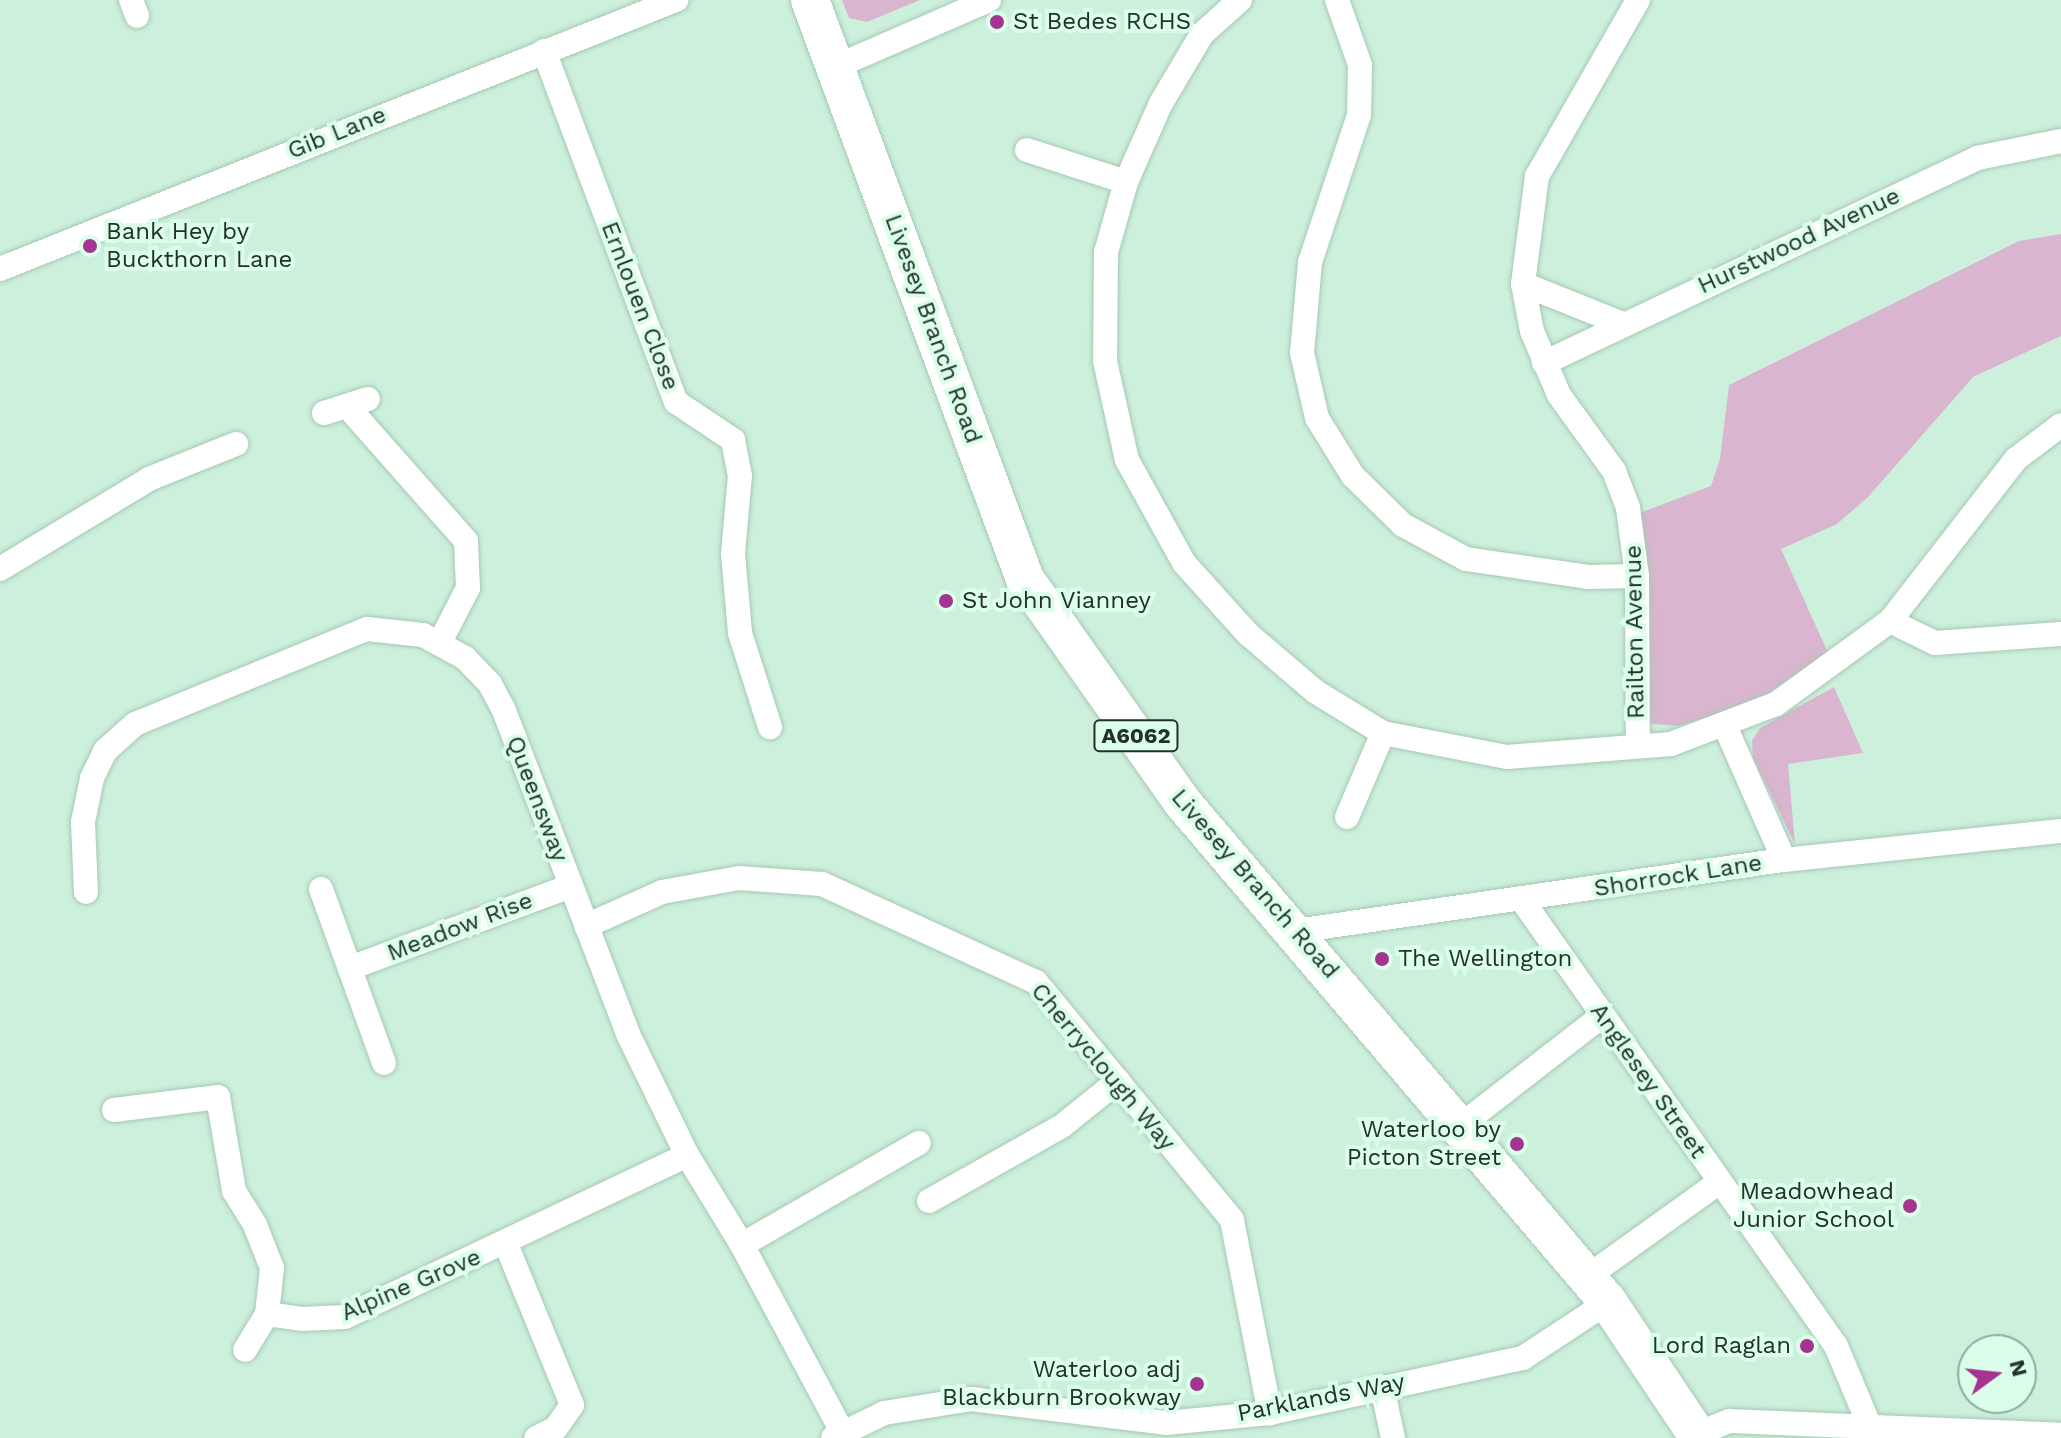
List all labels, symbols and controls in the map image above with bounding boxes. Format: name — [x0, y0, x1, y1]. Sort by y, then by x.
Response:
place label: St Bedes RCHS — [1013, 8, 1191, 36]
marker: St Bedes RCHS — [988, 13, 1006, 31]
street label: Gib Lane — [284, 100, 390, 166]
street label: Hurstwood Avenue — [1693, 181, 1905, 301]
street label: Livesey Branch Road — [878, 210, 988, 448]
place label: Bank Hey by Buckthorn Lane — [106, 218, 292, 274]
street label: Ernlouen Close — [595, 218, 685, 394]
marker: Bank Hey by Buckthorn Lane — [81, 237, 99, 255]
street label: Railton Avenue — [1619, 544, 1651, 720]
place label: St John Vianney — [962, 587, 1152, 615]
marker: St John Vianney — [937, 592, 955, 610]
road number: A6062 — [1092, 718, 1180, 754]
street label: Queensway — [500, 732, 574, 866]
street label: Livesey Branch Road — [1165, 783, 1345, 985]
street label: Shorrock Lane — [1592, 848, 1764, 904]
street label: Meadow Rise — [383, 886, 537, 968]
place label: The Wellington — [1398, 945, 1573, 973]
marker: The Wellington — [1373, 950, 1391, 968]
street label: Cherryclough Way — [1024, 977, 1182, 1157]
street label: Anglesey Street — [1584, 998, 1712, 1164]
place label: Waterloo by Picton Street — [1347, 1116, 1501, 1172]
marker: Waterloo by Picton Street — [1508, 1135, 1526, 1153]
place label: Meadowhead Junior School — [1732, 1178, 1894, 1234]
marker: Meadowhead Junior School — [1901, 1197, 1919, 1215]
street label: Alpine Grove — [337, 1243, 485, 1327]
place label: Lord Raglan — [1652, 1332, 1791, 1360]
north arrow — [1957, 1334, 2037, 1414]
marker: Lord Raglan — [1798, 1337, 1816, 1355]
place label: Waterloo adj Blackburn Brookway — [942, 1356, 1181, 1412]
text: N — [2005, 1357, 2033, 1379]
street label: Parklands Way — [1234, 1368, 1408, 1428]
marker: Waterloo adj Blackburn Brookway — [1188, 1375, 1206, 1393]

